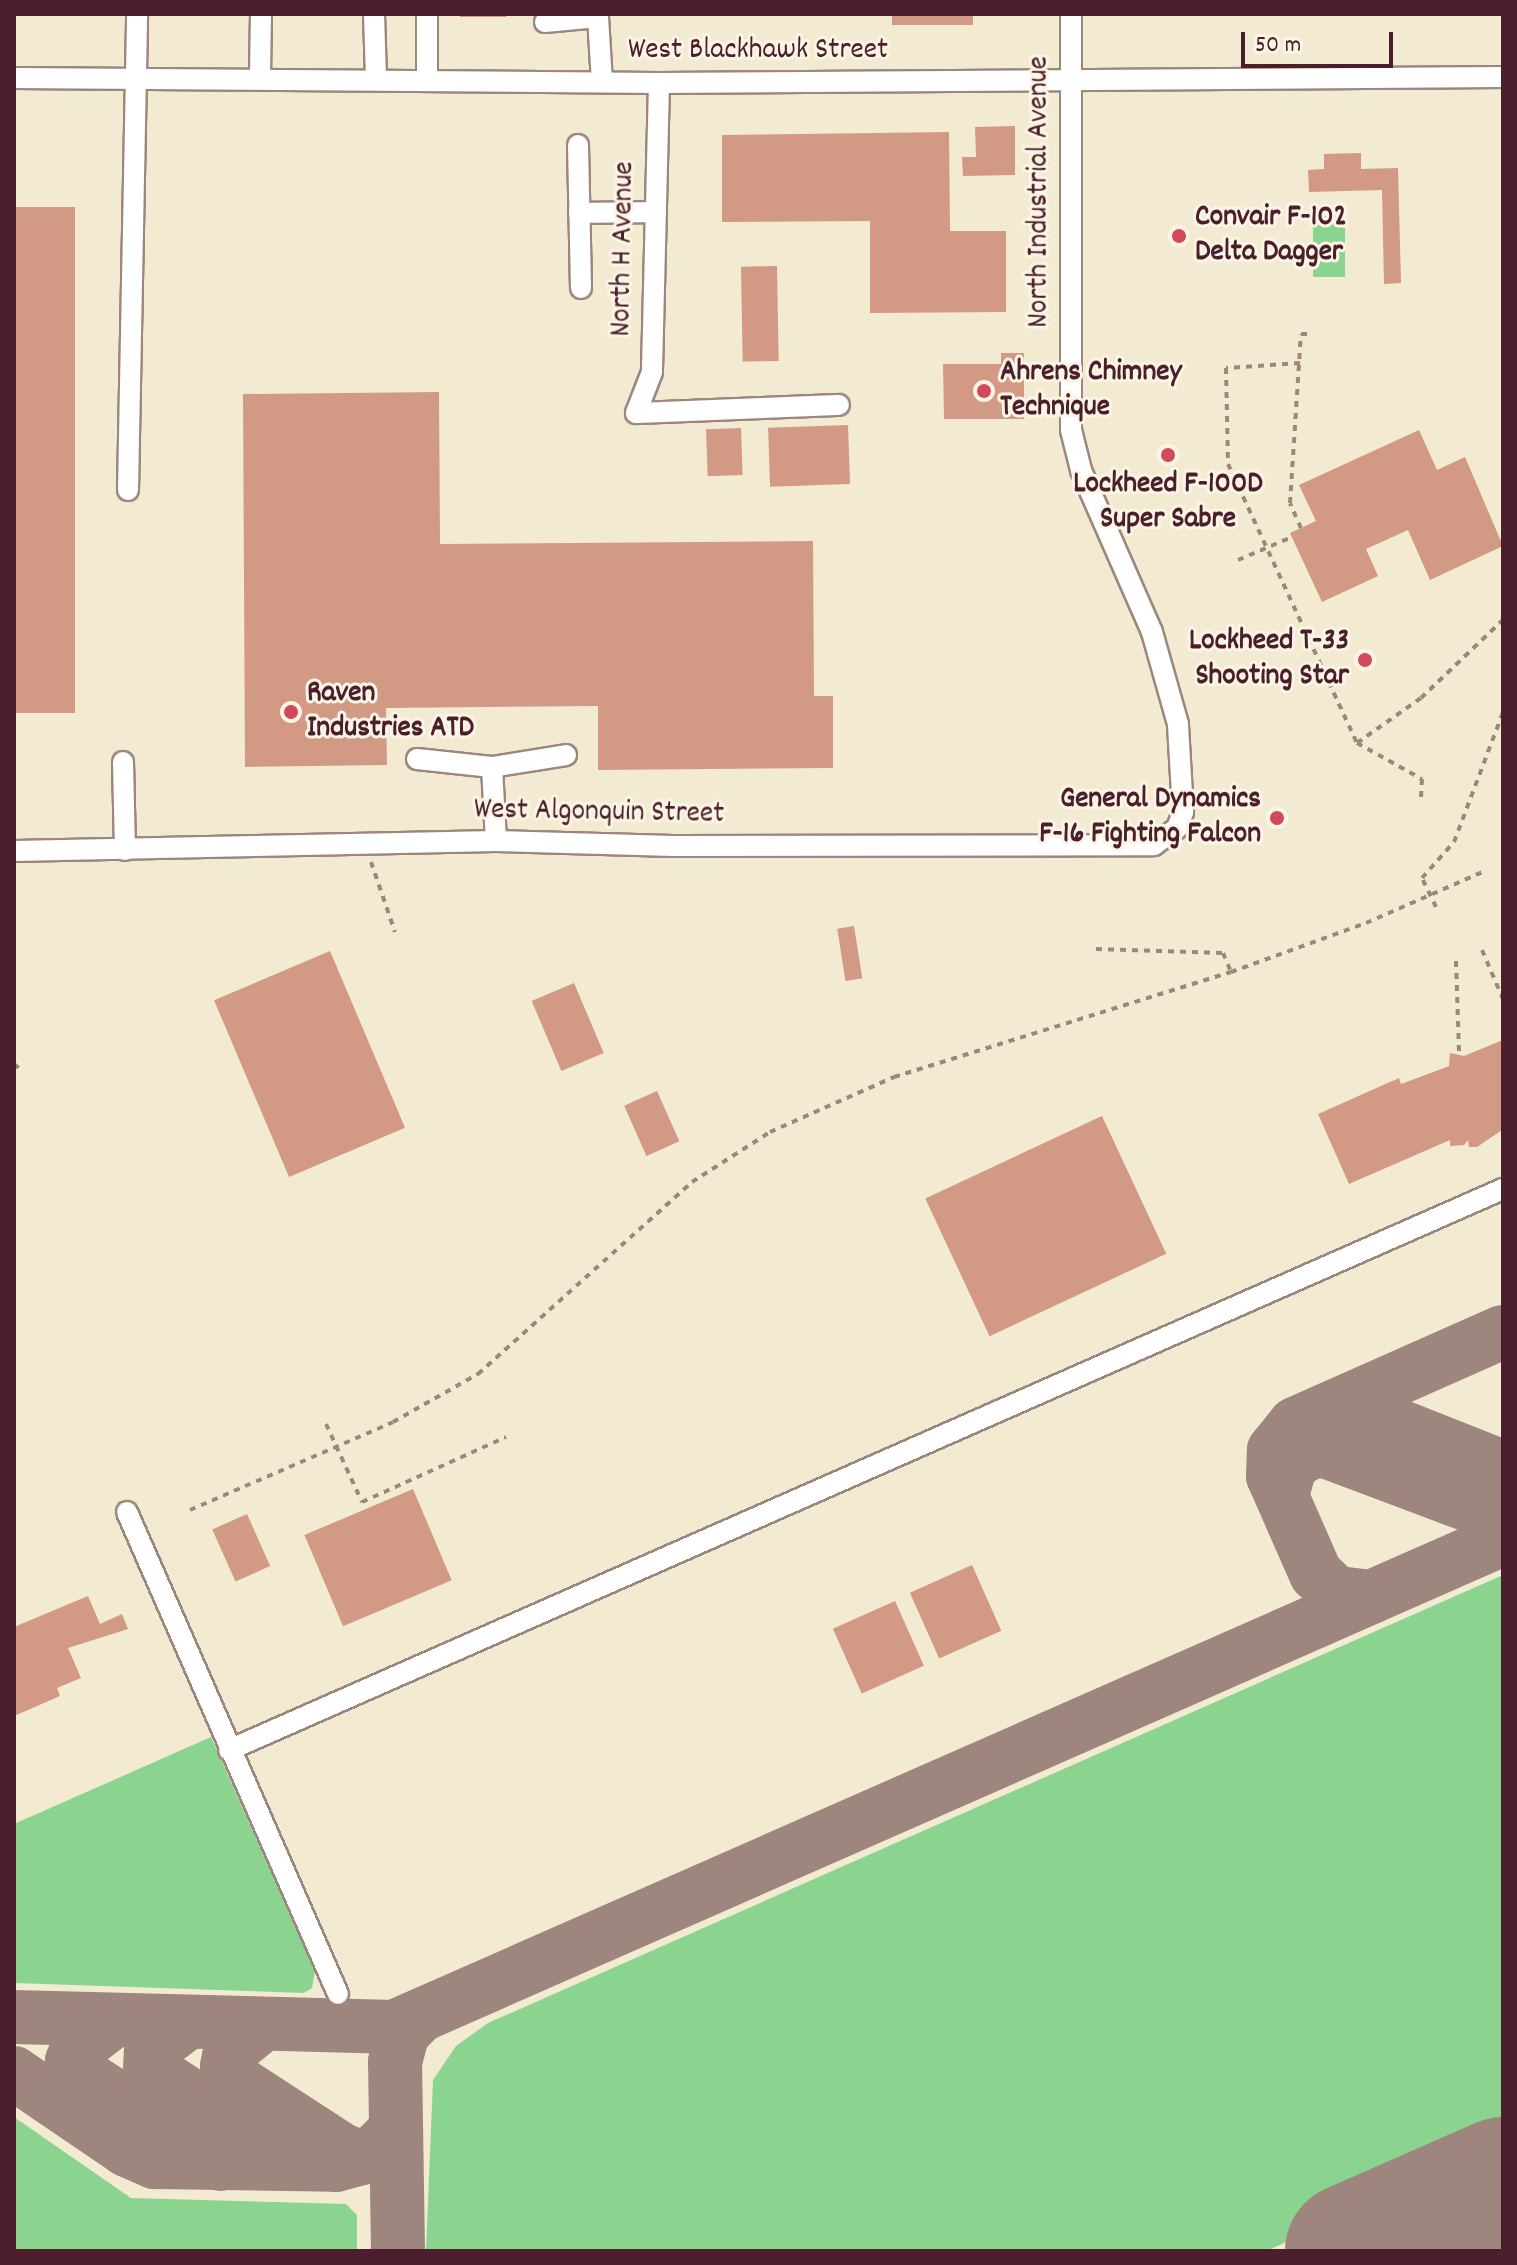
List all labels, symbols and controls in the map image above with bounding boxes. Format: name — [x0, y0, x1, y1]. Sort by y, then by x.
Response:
scale bar — [1245, 16, 1397, 66]
text: 50 m — [1255, 29, 1301, 63]
street label: West Blackhawk Street — [628, 34, 888, 70]
street label: North Industrial Avenue — [1023, 56, 1059, 328]
street label: North H Avenue — [605, 161, 645, 337]
place label: Convair F-102 Delta Dagger — [1195, 201, 1347, 272]
marker: Convair F-102 Delta Dagger — [1170, 227, 1188, 245]
place label: Ahrens Chimney Technique — [1000, 356, 1182, 426]
marker: Ahrens Chimney Technique — [975, 382, 993, 400]
marker: Lockheed F-100D Super Sabre — [1159, 446, 1177, 464]
place label: Lockheed F-100D Super Sabre — [1073, 468, 1263, 538]
place label: Lockheed T-33 Shooting Star — [1189, 625, 1349, 696]
marker: Lockheed T-33 Shooting Star — [1356, 651, 1374, 669]
place label: Raven Industries ATD — [307, 677, 474, 748]
marker: Raven Industries ATD — [282, 703, 300, 721]
place label: General Dynamics F-16 Fighting Falcon — [1039, 783, 1261, 854]
street label: West Algonquin Street — [474, 794, 724, 834]
marker: General Dynamics F-16 Fighting Falcon — [1268, 809, 1286, 827]

